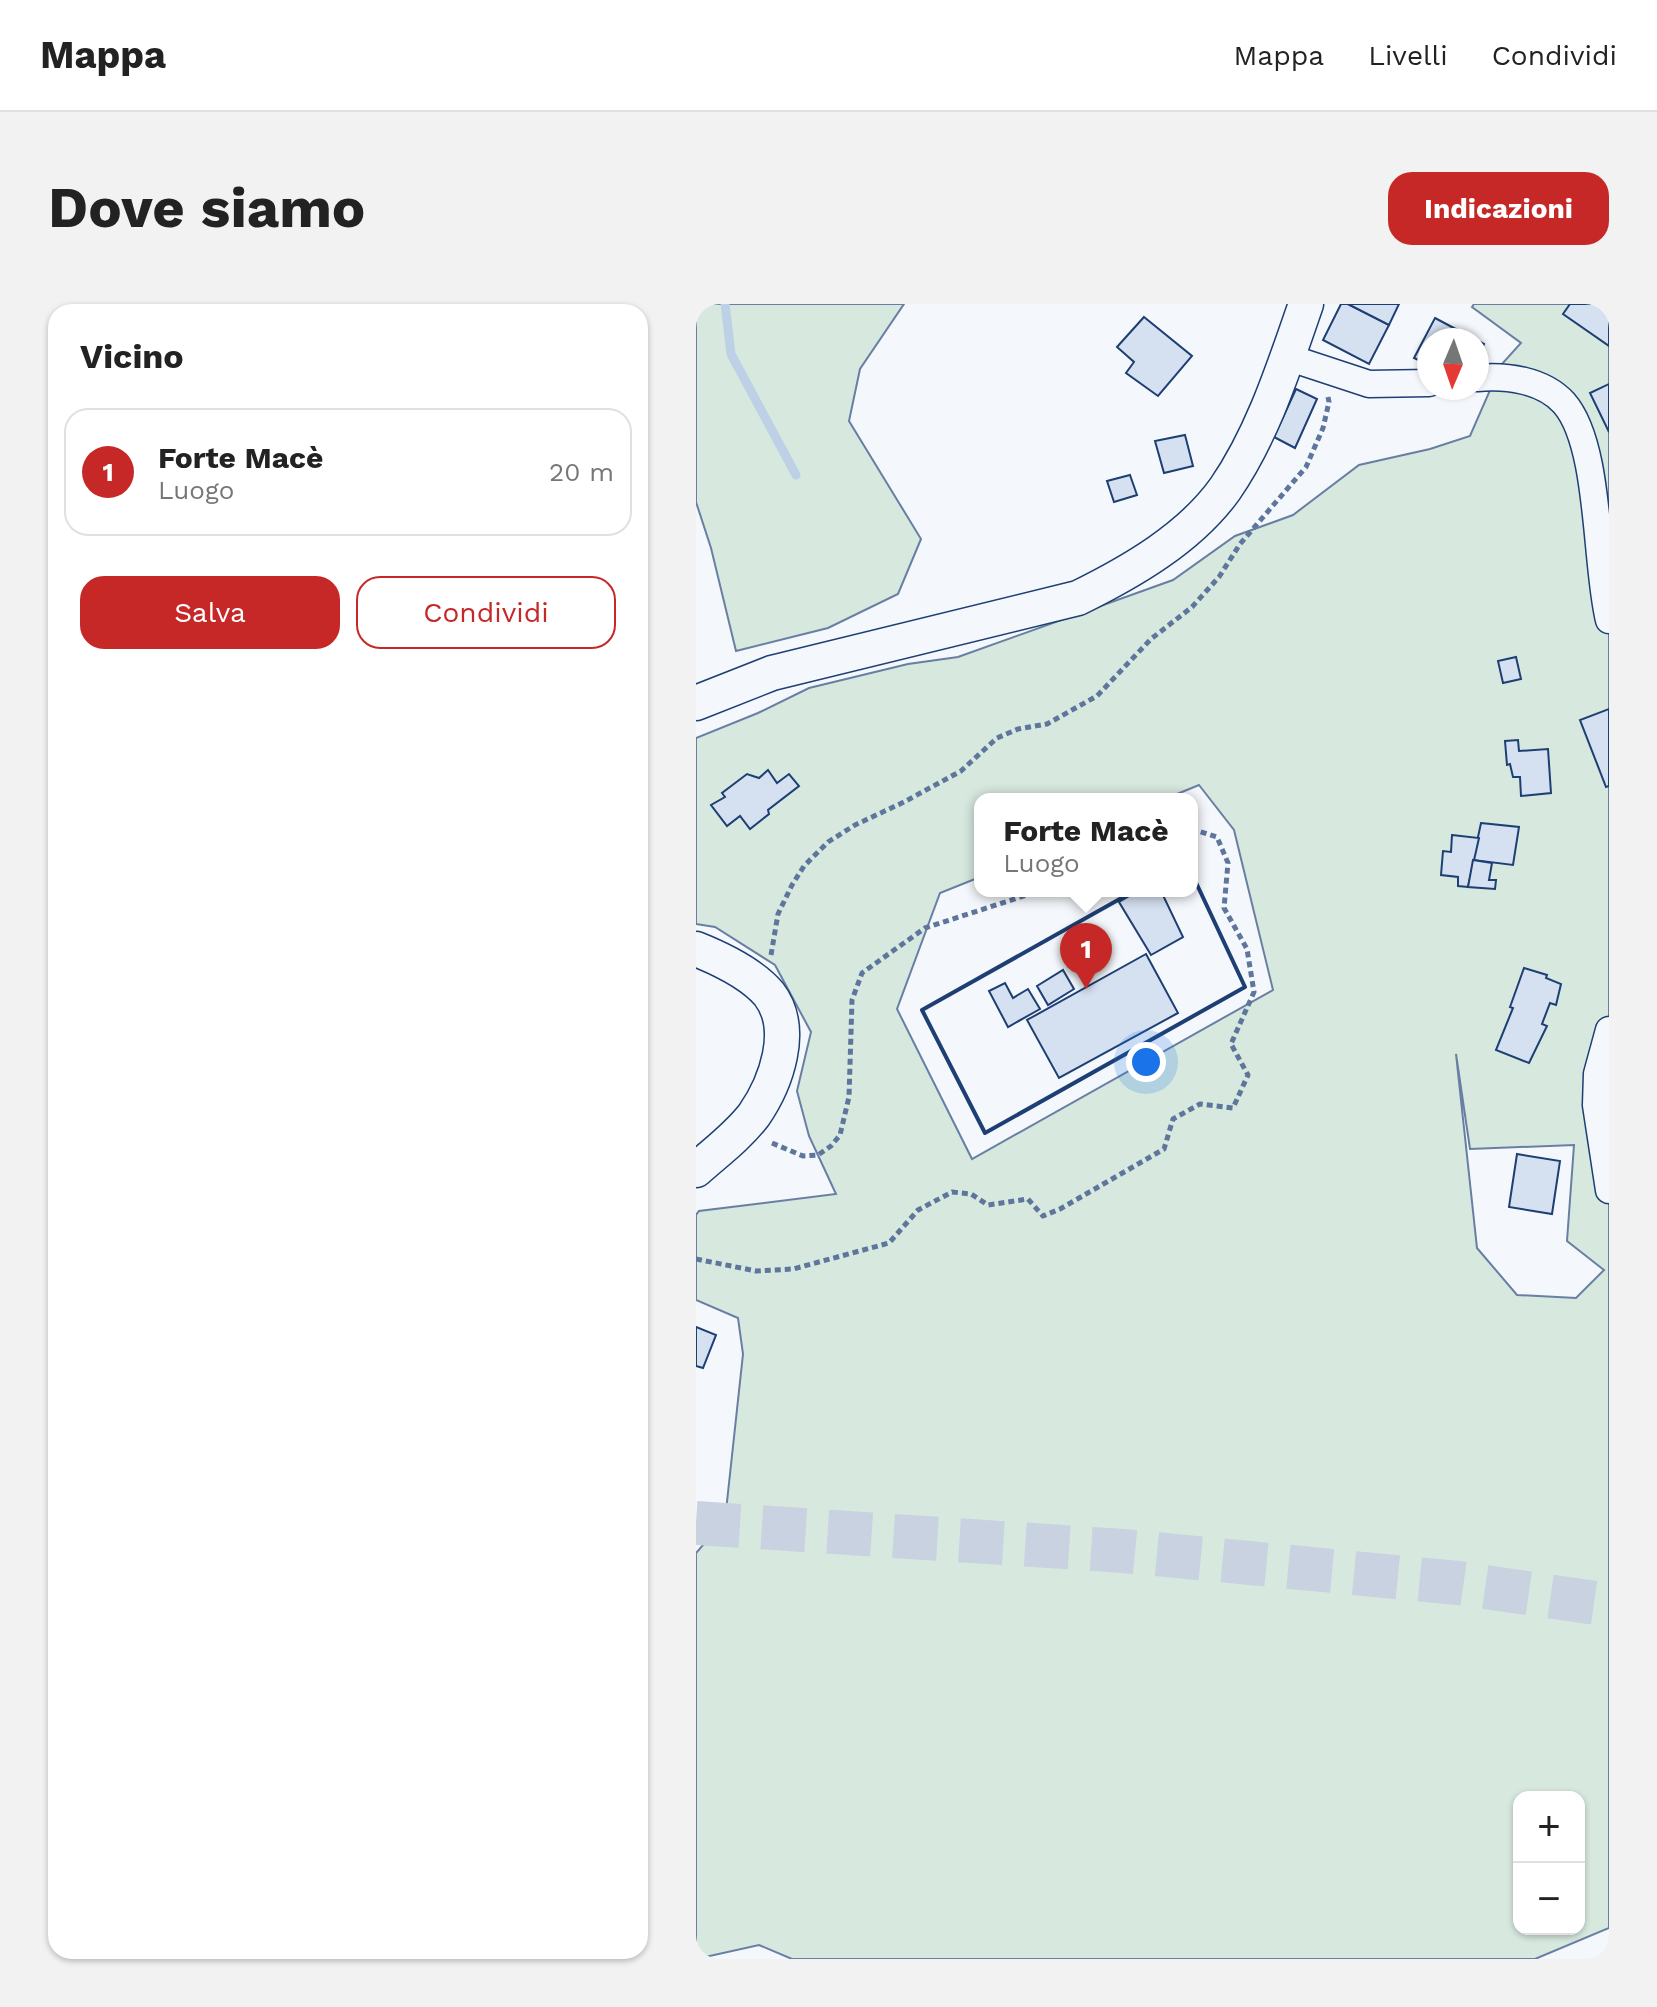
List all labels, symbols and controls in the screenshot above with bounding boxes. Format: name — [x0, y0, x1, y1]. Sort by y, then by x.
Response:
text: Mappa — [40, 33, 166, 77]
text: Mappa — [1234, 39, 1324, 72]
text: Livelli — [1368, 39, 1448, 72]
text: Condividi — [1492, 39, 1617, 72]
button: Indicazioni — [1388, 172, 1609, 245]
text: Dove siamo — [48, 175, 365, 241]
north arrow — [1417, 328, 1489, 400]
text: Vicino — [80, 336, 184, 376]
text: Forte Macè — [158, 440, 323, 475]
text: 1 — [102, 457, 114, 487]
text: 20 m — [549, 457, 614, 487]
text: Luogo — [158, 475, 234, 505]
button: Salva — [80, 576, 340, 649]
button: Condividi — [356, 576, 616, 649]
popup — [974, 793, 1198, 897]
text: Forte Macè — [1003, 813, 1169, 848]
text: Luogo — [1003, 848, 1080, 878]
pin: 1 — [1060, 923, 1112, 989]
your location — [1126, 1042, 1166, 1082]
map controls — [1513, 1791, 1585, 1935]
button: + — [1513, 1791, 1585, 1863]
button: − — [1513, 1863, 1585, 1935]

